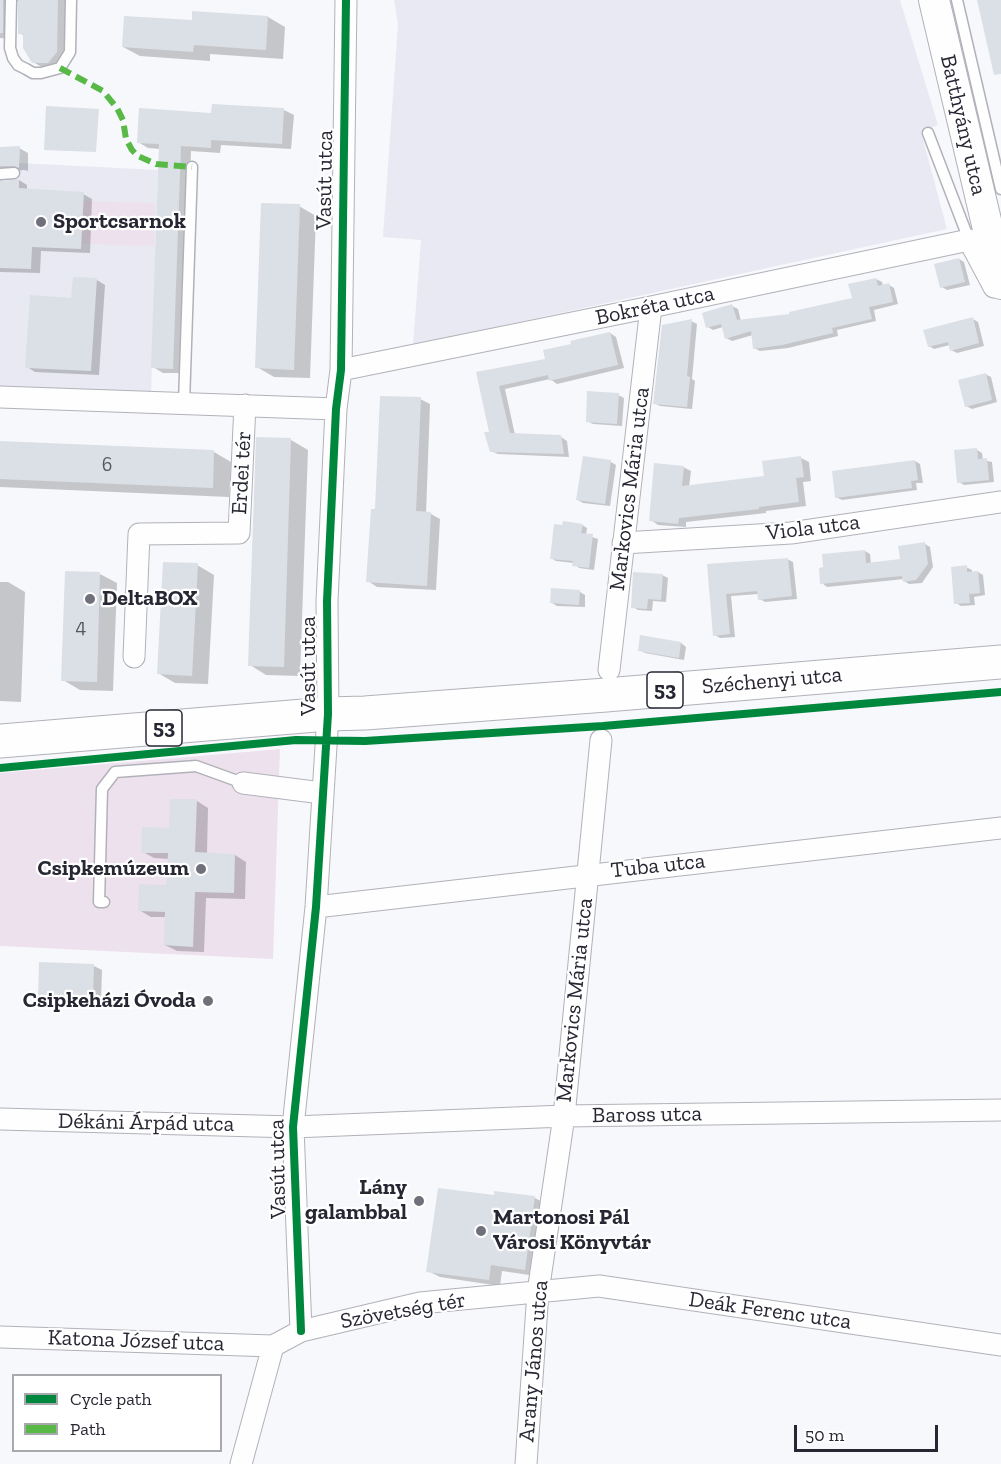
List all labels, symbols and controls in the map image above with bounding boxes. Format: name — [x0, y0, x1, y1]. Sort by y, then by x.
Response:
street label: Batthyány utca — [934, 52, 992, 198]
street label: Vasút utca — [311, 130, 339, 230]
place label: Sportcsarnok — [53, 209, 186, 235]
marker: Sportcsarnok — [34, 215, 48, 229]
street label: Bokréta utca — [593, 281, 717, 331]
street label: Markovics Mária utca — [604, 386, 656, 592]
street label: Erdei tér — [227, 431, 257, 515]
house number: 6 — [102, 453, 112, 477]
street label: Viola utca — [765, 509, 861, 547]
place label: DeltaBOX — [102, 586, 197, 612]
marker: DeltaBOX — [83, 592, 97, 606]
house number: 4 — [76, 615, 86, 639]
street label: Vasút utca — [296, 616, 322, 716]
street label: Széchenyi utca — [701, 662, 843, 700]
road number: 53 — [647, 672, 683, 708]
road number: 53 — [146, 710, 182, 746]
street label: Tuba utca — [610, 848, 706, 884]
place label: Csipkemúzeum — [38, 856, 189, 882]
marker: Csipkemúzeum — [194, 862, 208, 876]
street label: Markovics Mária utca — [551, 897, 599, 1103]
place label: Csipkeházi Óvoda — [23, 988, 196, 1014]
marker: Csipkeházi Óvoda — [201, 994, 215, 1008]
street label: Baross utca — [592, 1101, 702, 1129]
street label: Dékáni Árpád utca — [58, 1108, 234, 1138]
street label: Vasút utca — [264, 1119, 292, 1219]
place label: Lány galambbal — [305, 1175, 407, 1226]
marker: Lány galambbal — [412, 1194, 426, 1208]
place label: Martonosi Pál Városi Könyvtár — [493, 1205, 651, 1256]
marker: Martonosi Pál Városi Könyvtár — [474, 1224, 488, 1238]
street label: Arany János utca — [514, 1279, 554, 1443]
street label: Szövetség tér — [338, 1287, 468, 1335]
street label: Deák Ferenc utca — [687, 1287, 853, 1335]
street label: Katona József utca — [47, 1325, 225, 1357]
legend — [12, 1374, 222, 1452]
text: Cycle path — [70, 1388, 152, 1410]
scale bar — [797, 1413, 941, 1451]
text: Path — [70, 1418, 106, 1440]
text: 50 m — [805, 1424, 844, 1446]

